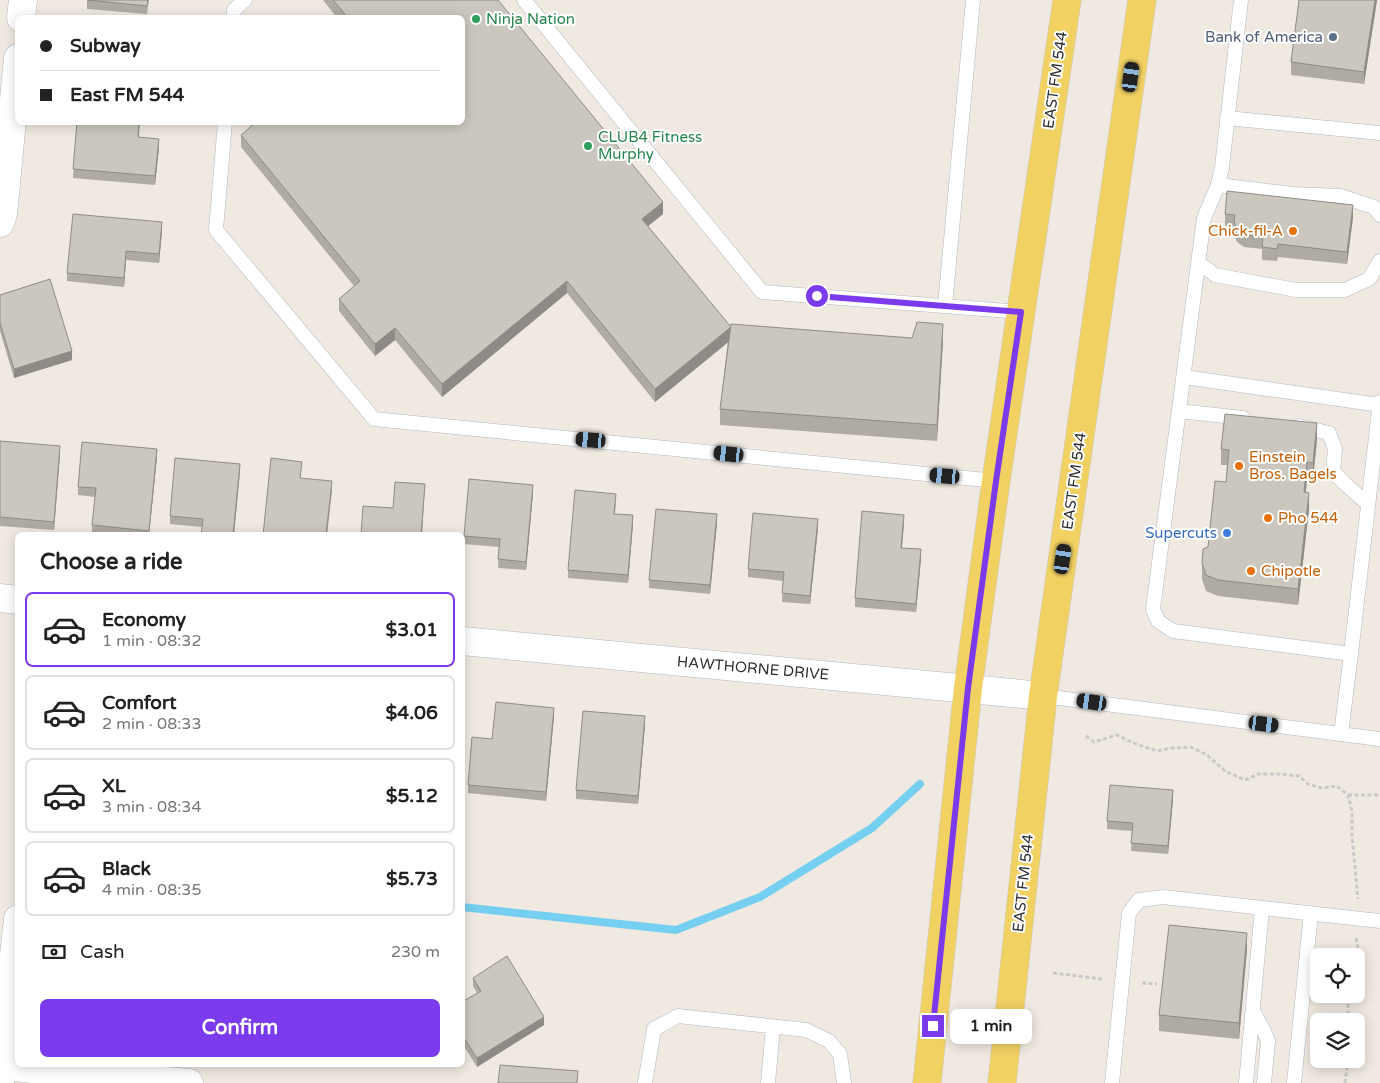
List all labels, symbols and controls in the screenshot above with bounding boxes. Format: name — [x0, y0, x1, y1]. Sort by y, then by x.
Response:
place label: Ninja Nation — [486, 10, 575, 28]
marker: Ninja Nation — [470, 13, 482, 25]
place label: Bank of America — [1205, 28, 1323, 46]
street label: EAST FM 544 — [1039, 30, 1071, 130]
marker: Bank of America — [1327, 31, 1339, 43]
text: Subway — [70, 35, 141, 57]
car — [1121, 61, 1140, 93]
text: East FM 544 — [70, 84, 185, 106]
place label: CLUB4 Fitness Murphy — [598, 128, 702, 163]
marker: CLUB4 Fitness Murphy — [582, 140, 594, 152]
place label: Chick-fil-A — [1208, 222, 1283, 240]
marker: Chick-fil-A — [1287, 225, 1299, 237]
route start — [806, 285, 828, 307]
car — [575, 431, 606, 449]
street label: EAST FM 544 — [1058, 431, 1090, 531]
car — [713, 445, 744, 463]
place label: Einstein Bros. Bagels — [1249, 448, 1337, 483]
marker: Einstein Bros. Bagels — [1233, 460, 1245, 472]
car — [929, 467, 960, 485]
place label: Pho 544 — [1278, 509, 1338, 527]
marker: Pho 544 — [1262, 512, 1274, 524]
place label: Supercuts — [1145, 524, 1217, 542]
marker: Supercuts — [1221, 527, 1233, 539]
car — [1053, 543, 1072, 575]
text: Choose a ride — [40, 549, 183, 575]
place label: Chipotle — [1261, 562, 1321, 580]
marker: Chipotle — [1245, 565, 1257, 577]
icon: car — [42, 607, 87, 652]
text: Economy — [102, 609, 186, 631]
text: $3.01 — [386, 619, 438, 641]
text: 1 min · 08:32 — [102, 631, 201, 651]
street label: HAWTHORNE DRIVE — [676, 652, 830, 684]
icon: car — [42, 690, 87, 735]
text: Comfort — [102, 692, 176, 714]
car — [1076, 692, 1107, 712]
text: $4.06 — [386, 702, 438, 724]
text: 2 min · 08:33 — [102, 714, 201, 734]
car — [1248, 715, 1279, 733]
icon: car — [42, 773, 87, 818]
text: XL — [102, 775, 126, 797]
text: $5.12 — [386, 785, 438, 807]
text: 3 min · 08:34 — [102, 797, 201, 817]
street label: EAST FM 544 — [1009, 833, 1037, 933]
icon: car — [42, 856, 87, 901]
text: Black — [102, 858, 151, 880]
text: $5.73 — [386, 868, 438, 890]
text: 4 min · 08:35 — [102, 880, 201, 900]
icon: cash — [40, 938, 68, 966]
text: Cash — [80, 941, 125, 963]
text: 230 m — [391, 942, 440, 962]
map controls — [1310, 948, 1365, 1068]
button: locate — [1310, 948, 1365, 1003]
button: Confirm — [40, 999, 440, 1057]
callout: 1 min — [950, 1008, 1033, 1044]
button: layers — [1310, 1013, 1365, 1068]
route end — [922, 1015, 944, 1037]
text: 1 min — [970, 1016, 1012, 1036]

